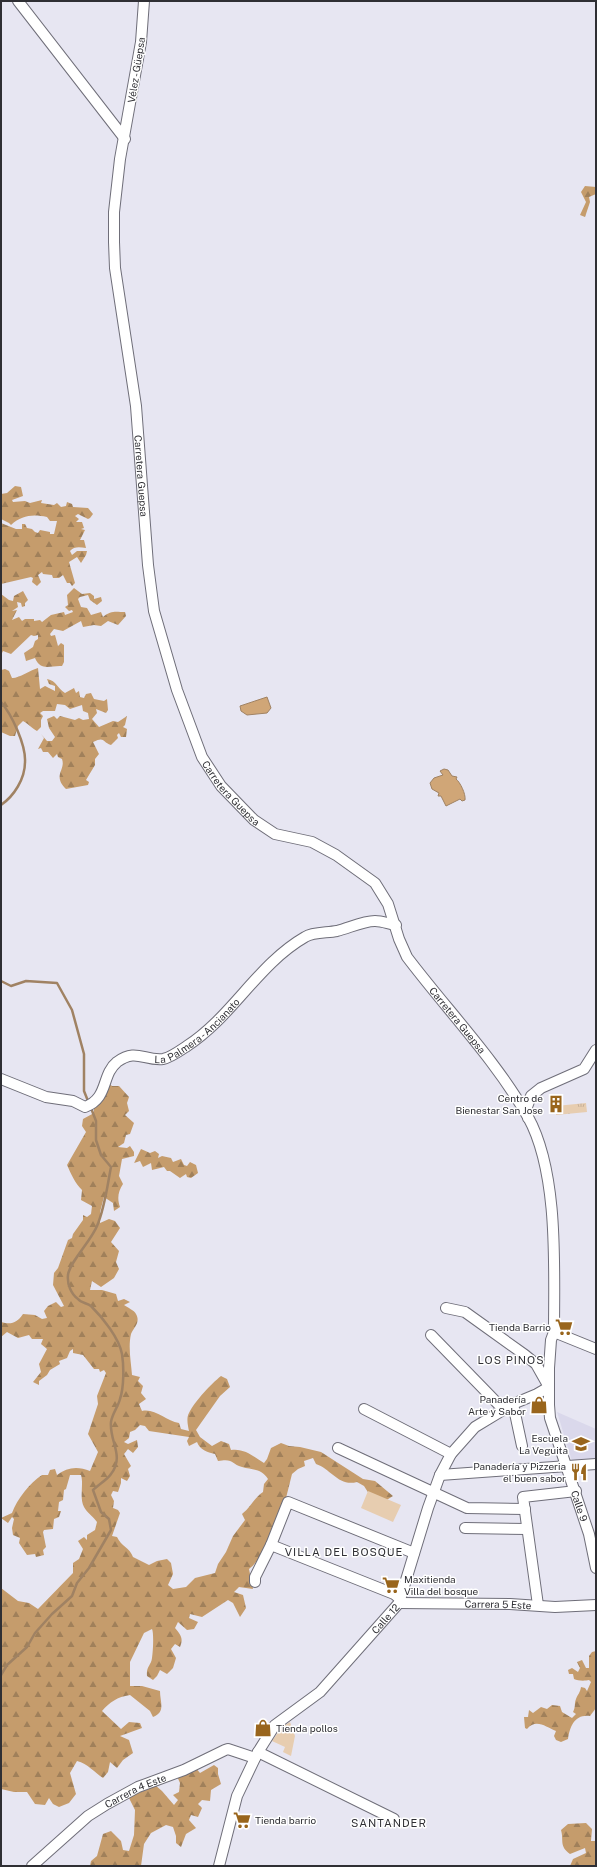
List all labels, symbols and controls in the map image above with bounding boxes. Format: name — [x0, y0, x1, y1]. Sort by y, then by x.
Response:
street label: Vélez - Güepsa — [125, 36, 147, 104]
street label: Carretera Guepsa — [132, 435, 150, 517]
street label: Carretera Guepsa — [200, 758, 262, 828]
street label: Carretera Guepsa — [427, 984, 488, 1056]
street label: La Palmera - Ancianato — [154, 995, 242, 1065]
place label: Centro de Bienestar San Jose — [455, 1092, 543, 1116]
building icon: Centro de Bienestar San Jose — [546, 1094, 566, 1114]
supermarket icon: Tienda Barrio — [554, 1317, 574, 1337]
place label: Tienda Barrio — [489, 1321, 551, 1333]
district label: LOS PINOS — [477, 1354, 545, 1366]
place label: Panadería Arte y Sabor — [468, 1393, 526, 1417]
shop icon: Panadería Arte y Sabor — [529, 1395, 549, 1415]
place label: Escuela La Veguita — [519, 1432, 568, 1456]
school or university icon: Escuela La Veguita — [571, 1434, 591, 1454]
place label: Panadería y Pizzeria el buen sabor — [473, 1460, 566, 1484]
restaurant icon: Panadería y Pizzeria el buen sabor — [569, 1462, 589, 1482]
street label: Calle 9 — [569, 1489, 590, 1523]
district label: VILLA DEL BOSQUE — [285, 1546, 403, 1558]
place label: Maxitienda Villa del bosque — [404, 1573, 478, 1597]
supermarket icon: Maxitienda Villa del bosque — [381, 1575, 401, 1595]
street label: Carrera 5 Este — [465, 1598, 532, 1611]
street label: Calle 12 — [369, 1601, 402, 1636]
shop icon: Tienda pollos — [253, 1718, 273, 1738]
place label: Tienda pollos — [276, 1722, 338, 1734]
street label: Carrera 4 Este — [102, 1771, 168, 1810]
supermarket icon: Tienda barrio — [232, 1810, 252, 1830]
place label: Tienda barrio — [255, 1814, 316, 1826]
district label: SANTANDER — [351, 1817, 427, 1829]

